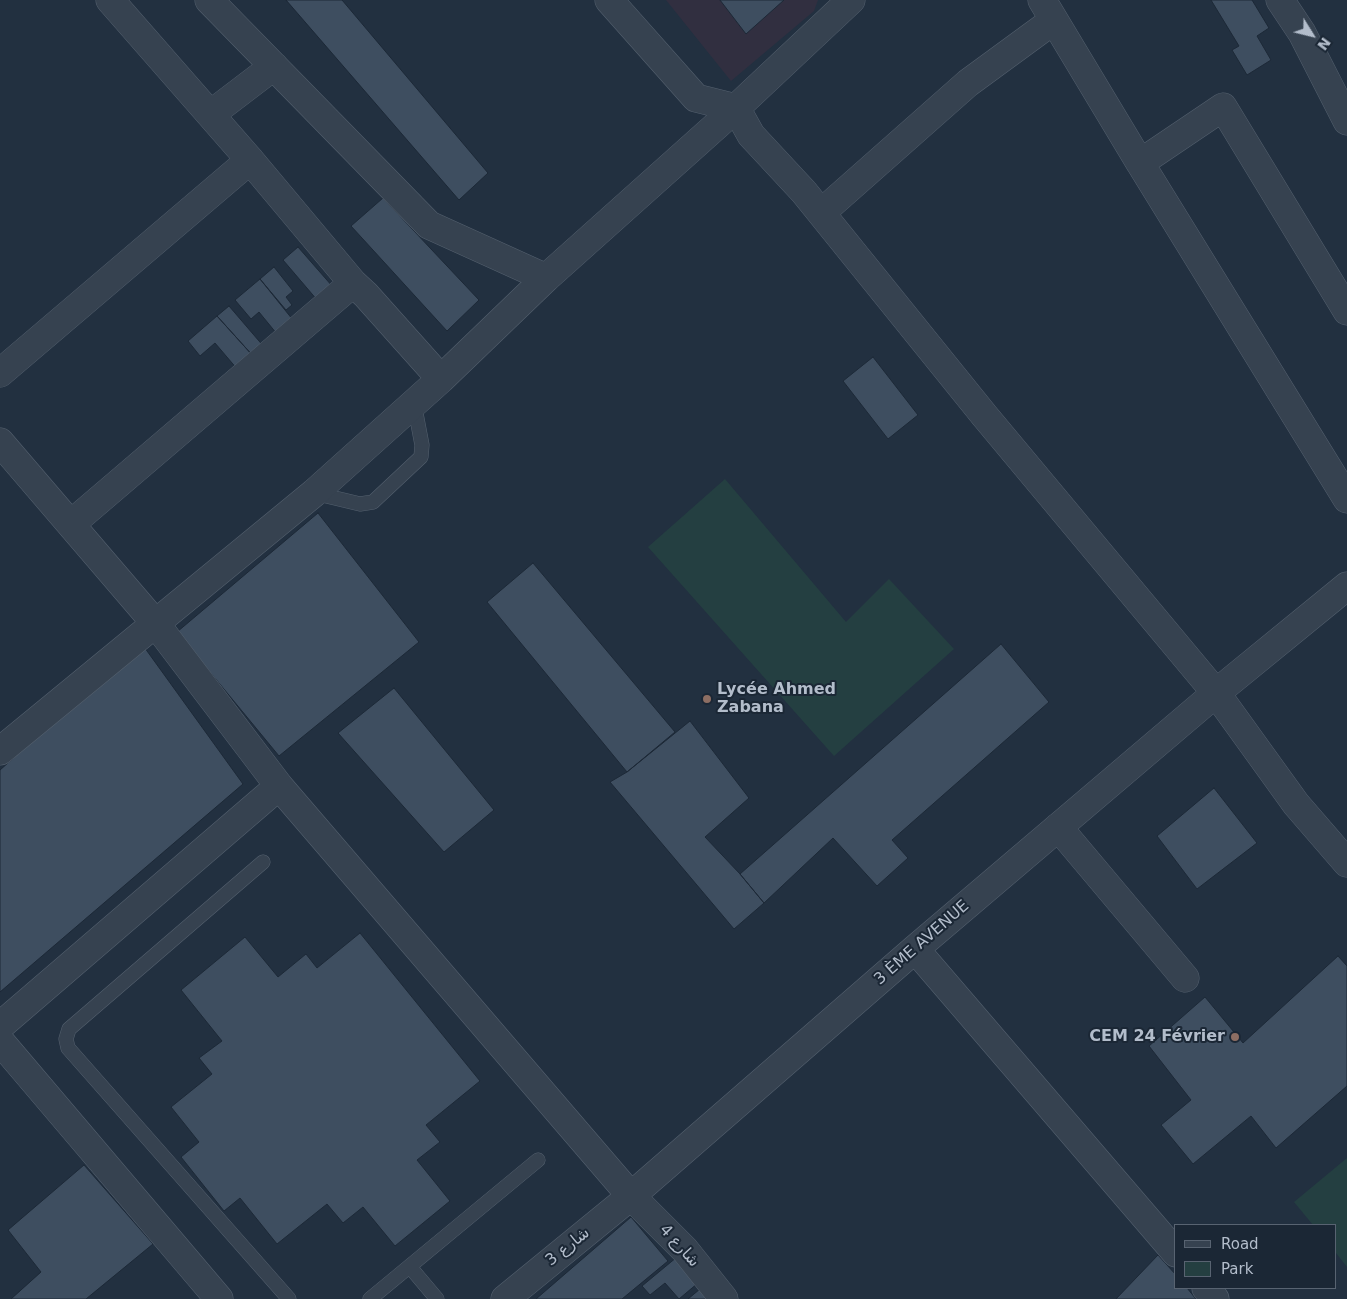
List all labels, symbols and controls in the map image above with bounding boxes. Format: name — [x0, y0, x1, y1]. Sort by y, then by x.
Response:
north arrow — [1287, 10, 1337, 60]
text: N — [1314, 34, 1334, 53]
place label: Lycée Ahmed Zabana — [717, 680, 836, 718]
marker: Lycée Ahmed Zabana — [701, 693, 713, 705]
street label: 3 ÈME AVENUE — [871, 897, 973, 989]
place label: CEM 24 Février — [1089, 1027, 1225, 1047]
marker: CEM 24 Février — [1229, 1031, 1241, 1043]
street label: شارع 4 — [655, 1221, 703, 1271]
street label: شارع 3 — [542, 1224, 594, 1270]
legend — [1174, 1224, 1337, 1289]
text: Road — [1221, 1235, 1259, 1253]
text: Park — [1221, 1260, 1253, 1278]

